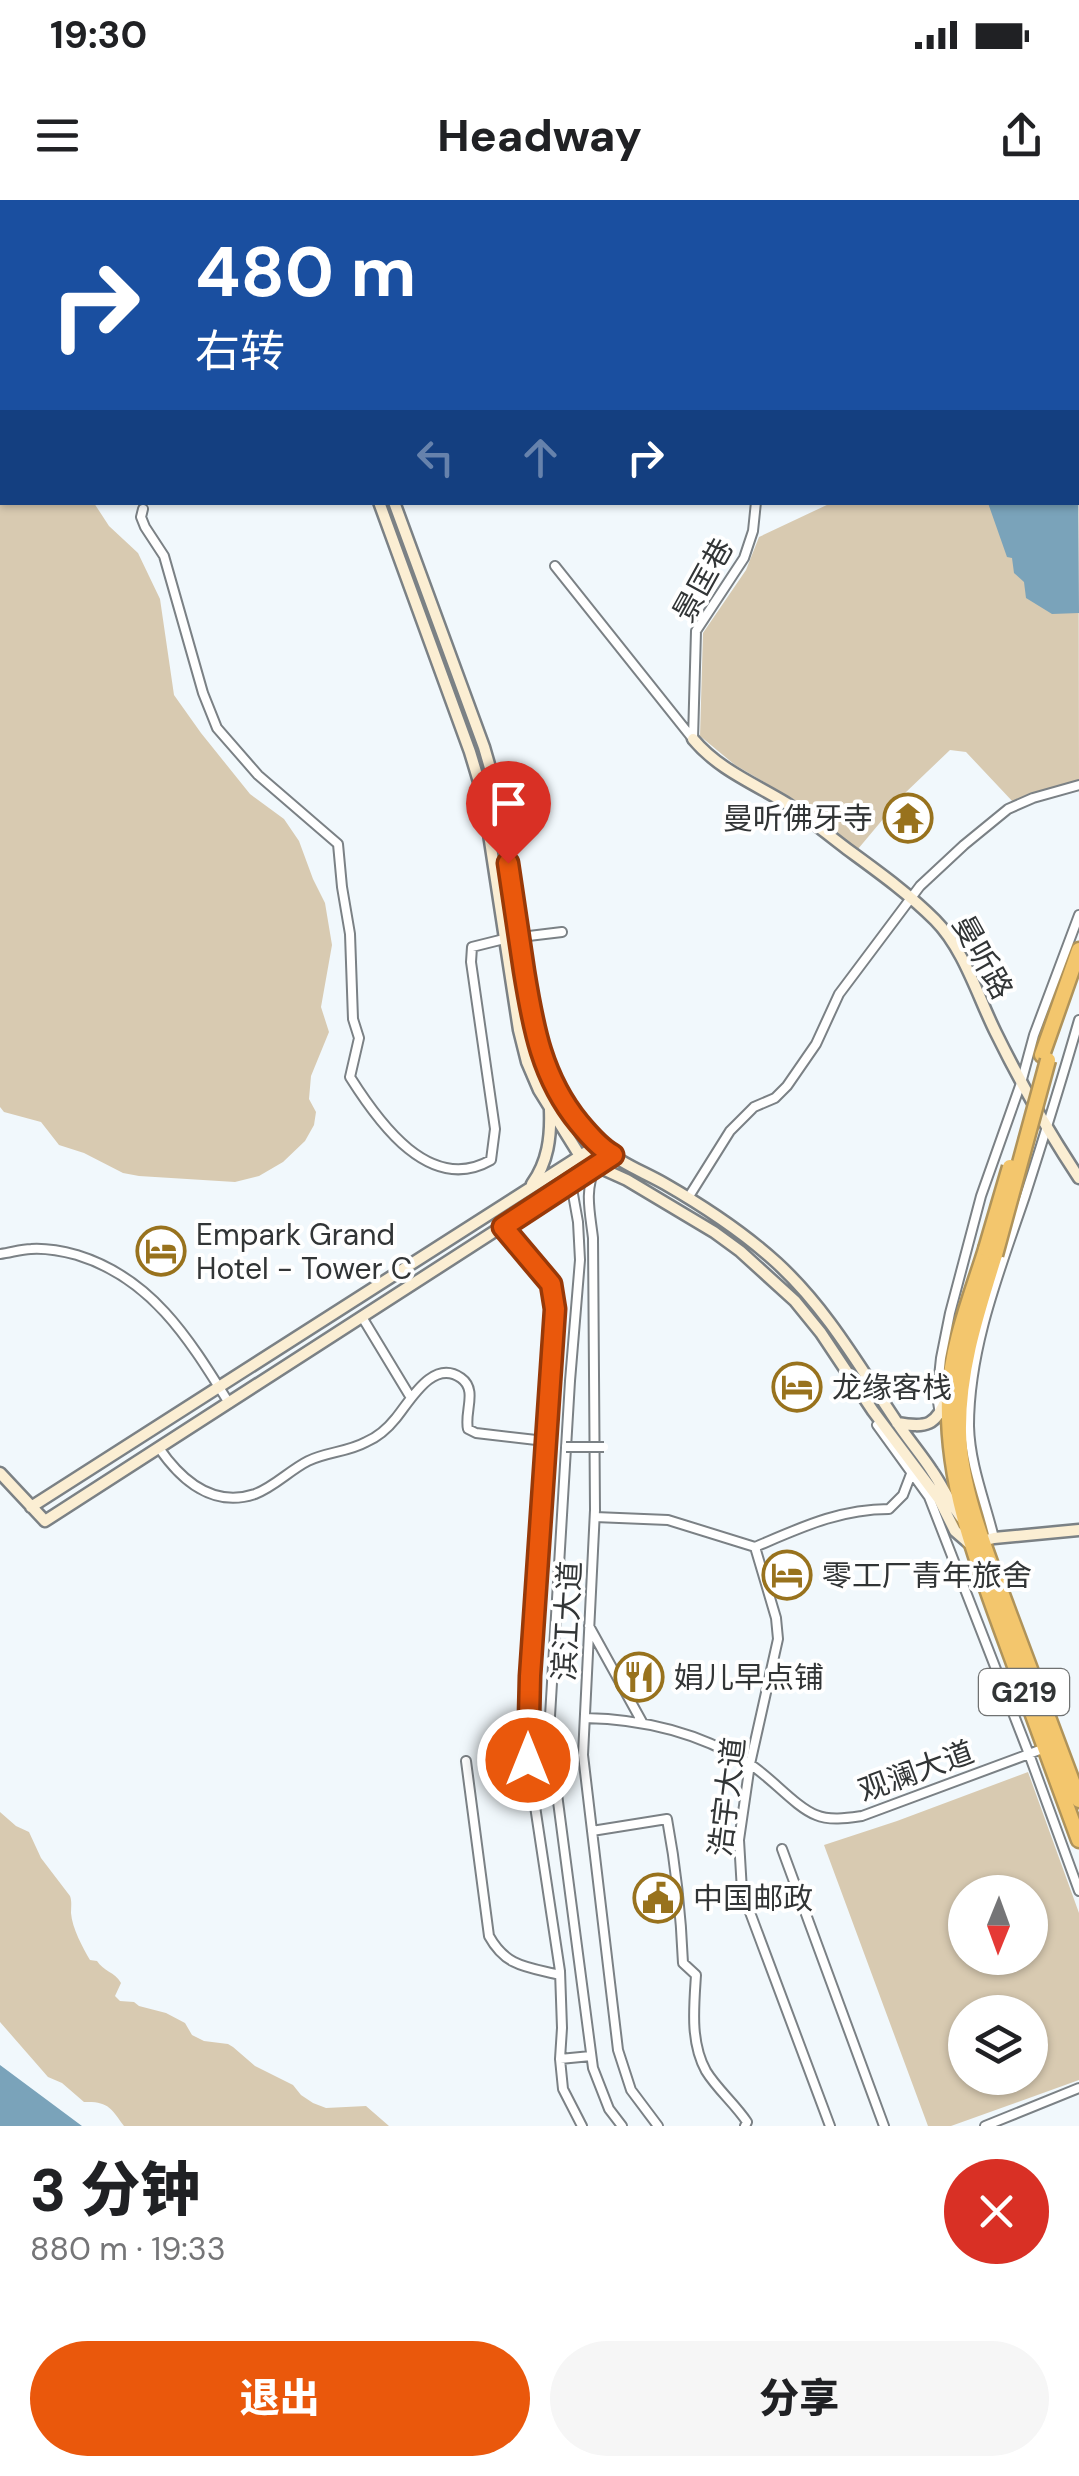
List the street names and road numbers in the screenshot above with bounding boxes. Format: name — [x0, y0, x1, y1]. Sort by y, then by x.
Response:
street label: 景匡巷 — [664, 531, 742, 629]
street label: 曼听路 — [944, 908, 1022, 1006]
street label: 滨江大道 — [544, 1560, 590, 1682]
road number: G219 — [979, 1669, 1069, 1715]
street label: 观澜大道 — [853, 1732, 979, 1810]
street label: 浩宇大道 — [700, 1735, 754, 1859]

